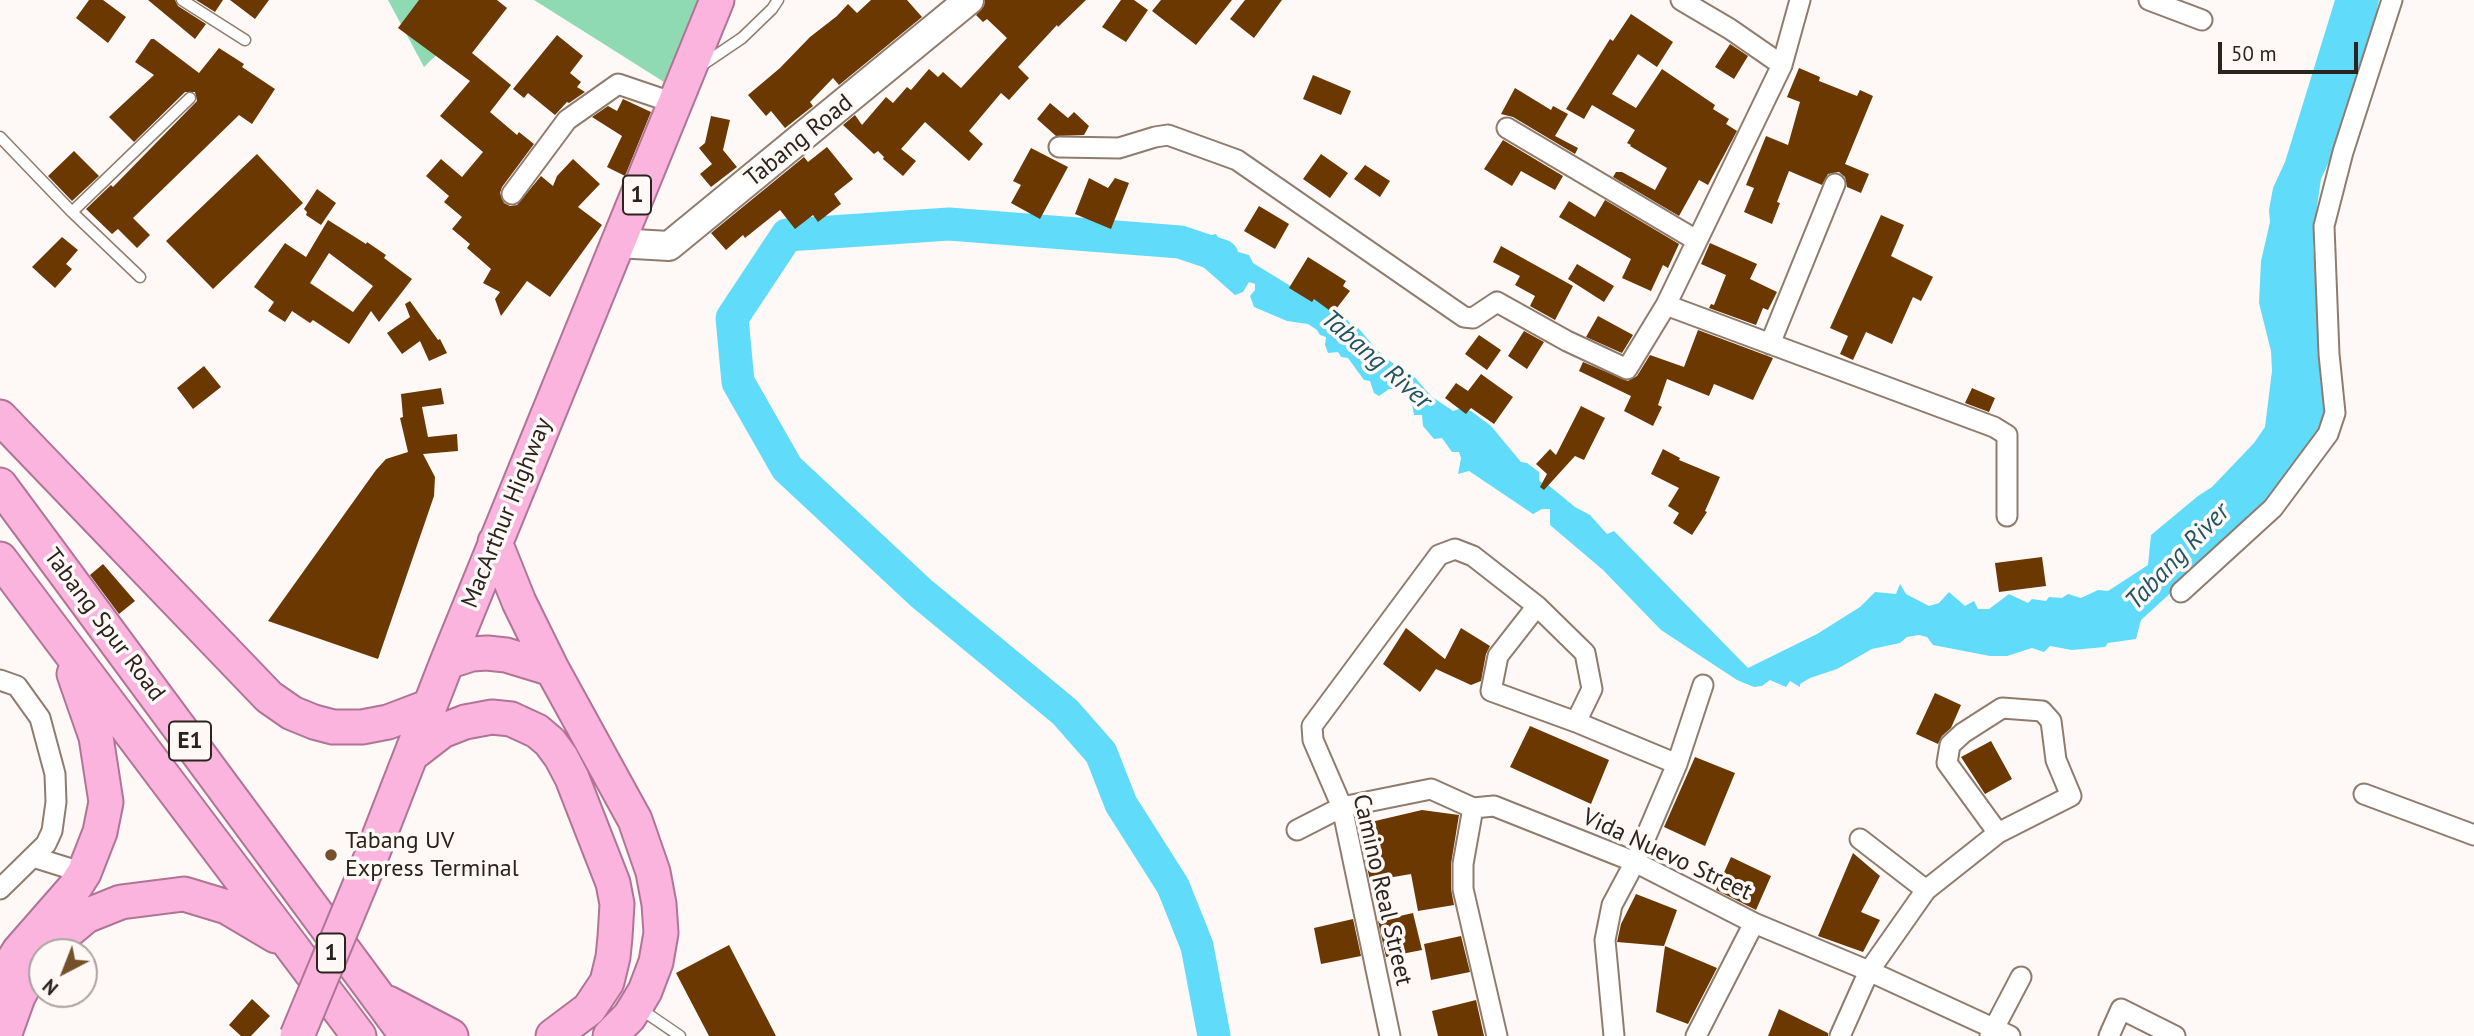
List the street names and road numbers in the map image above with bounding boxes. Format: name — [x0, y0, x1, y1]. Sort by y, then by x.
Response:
street label: Tabang Road — [739, 89, 859, 193]
road number: 1 — [623, 176, 651, 214]
street label: MacArthur Highway — [456, 414, 558, 612]
street label: Tabang Spur Road — [37, 543, 171, 707]
road number: E1 — [169, 722, 211, 761]
street label: Camino Real Street — [1346, 792, 1418, 988]
street label: Vida Nuevo Street — [1578, 803, 1756, 907]
road number: 1 — [317, 934, 345, 972]

